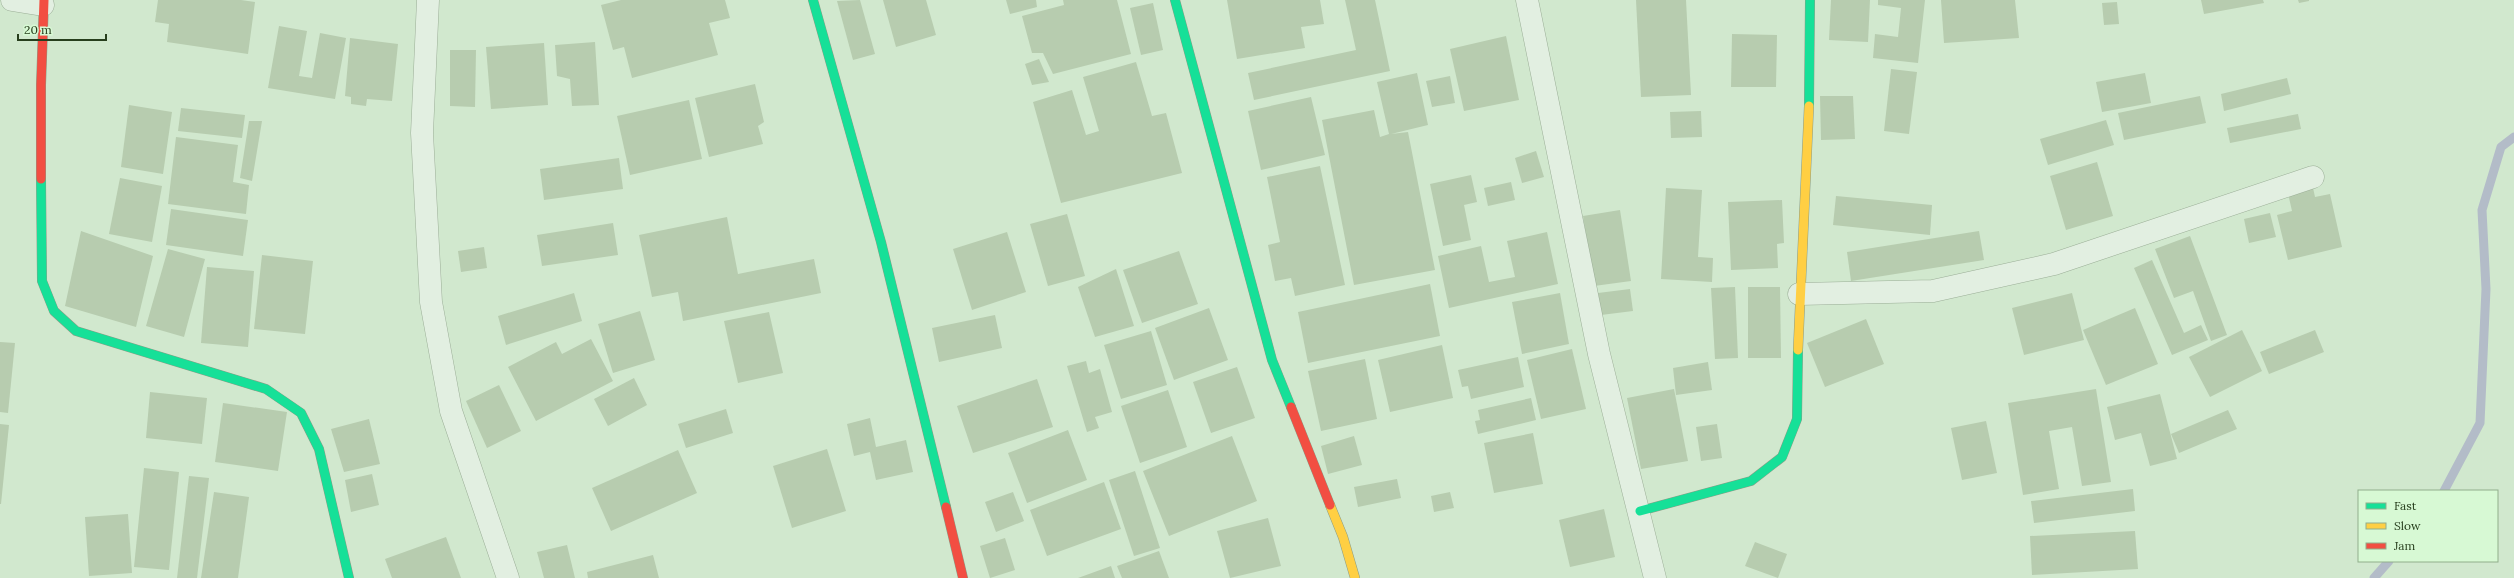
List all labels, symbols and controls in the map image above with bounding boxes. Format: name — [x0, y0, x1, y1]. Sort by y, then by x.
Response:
scale bar — [18, 16, 106, 42]
text: 20 m — [24, 22, 52, 37]
legend — [2358, 490, 2498, 562]
text: Fast — [2394, 498, 2417, 513]
text: Slow — [2394, 518, 2421, 533]
text: Jam — [2393, 538, 2415, 553]

